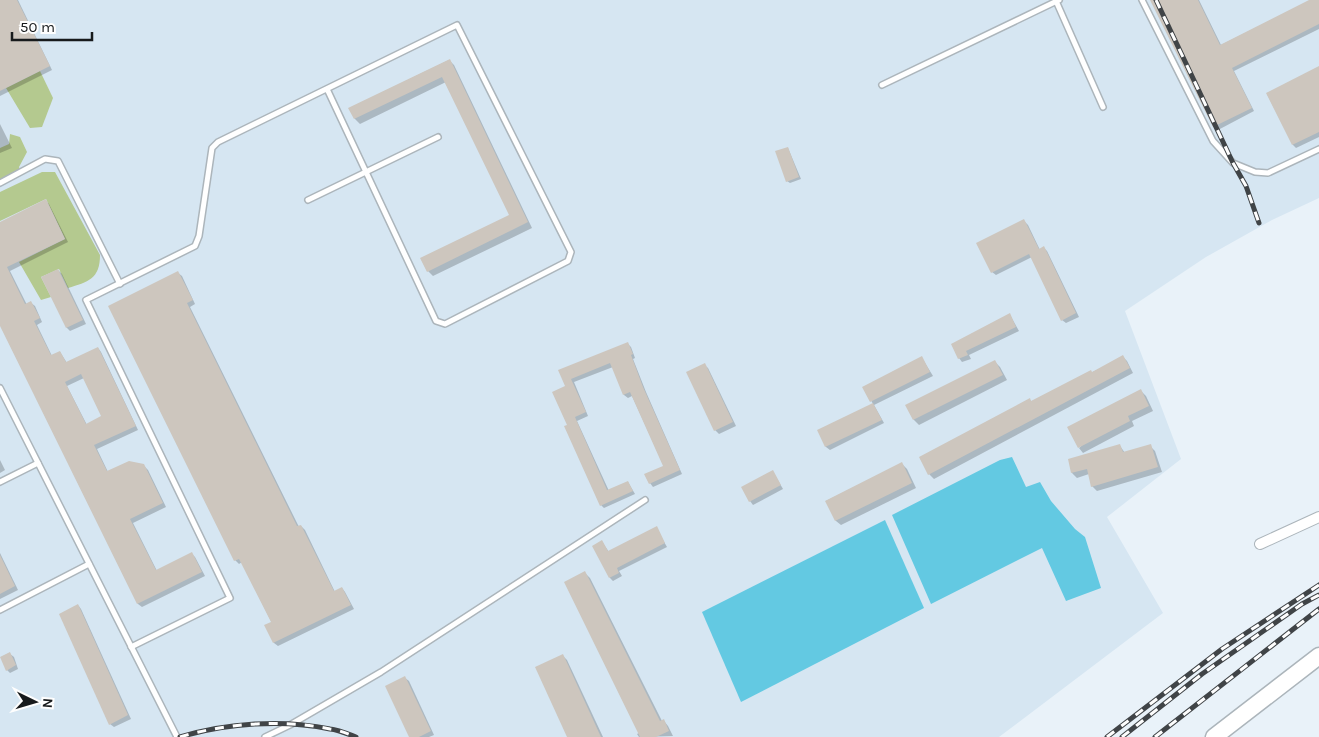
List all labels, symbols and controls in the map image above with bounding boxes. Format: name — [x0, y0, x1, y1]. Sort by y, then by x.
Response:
scale bar — [12, 10, 92, 42]
text: 50 m — [20, 18, 55, 36]
north arrow — [10, 677, 60, 727]
text: N — [39, 697, 56, 709]

